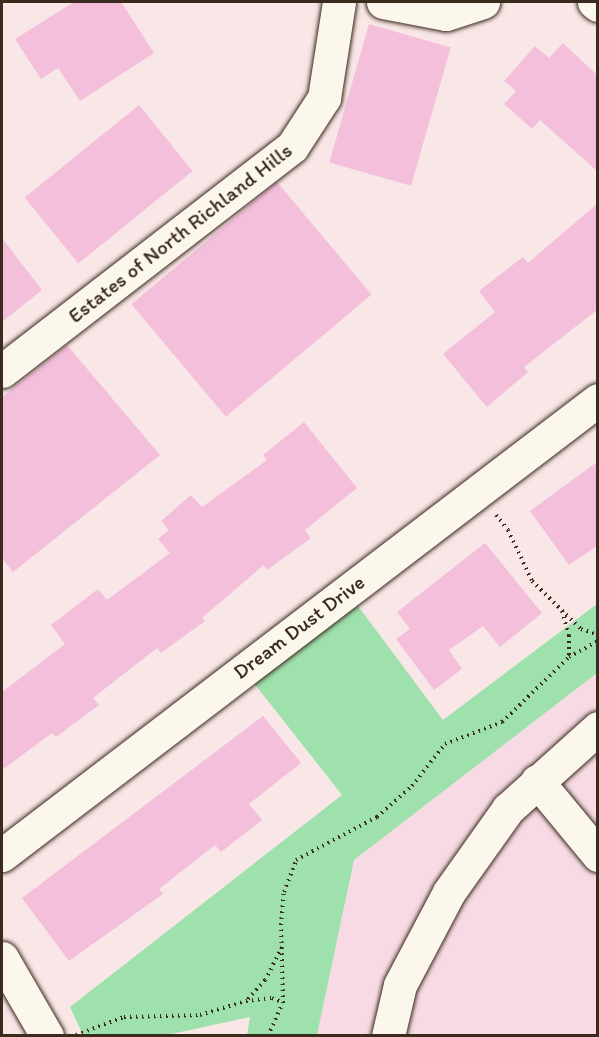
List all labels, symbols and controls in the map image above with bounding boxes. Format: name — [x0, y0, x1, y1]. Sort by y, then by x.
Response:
street label: Estates of North Richland Hills — [63, 138, 297, 328]
street label: Dream Dust Drive — [228, 569, 370, 685]

